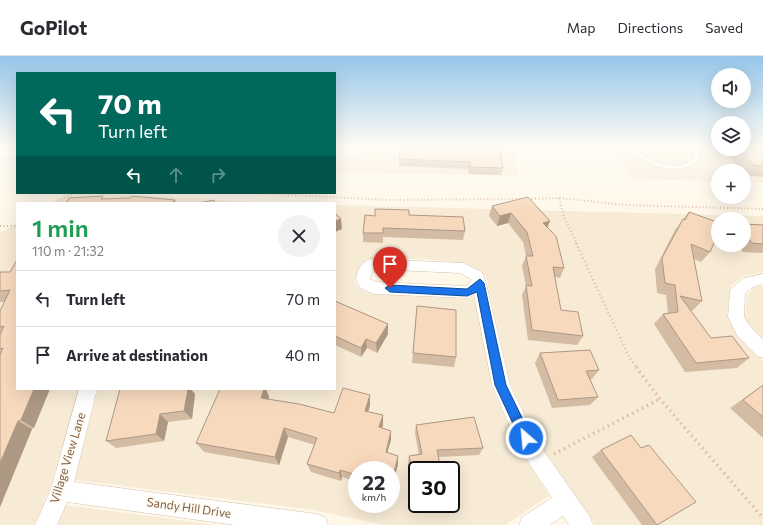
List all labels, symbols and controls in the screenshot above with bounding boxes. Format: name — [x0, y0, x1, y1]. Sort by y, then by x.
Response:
text: GoPilot — [20, 16, 87, 39]
text: Map — [567, 19, 596, 36]
text: Directions — [618, 19, 683, 36]
text: Saved — [705, 19, 743, 36]
map controls — [711, 68, 751, 252]
button: sound — [711, 68, 751, 108]
text: 70 m — [98, 86, 162, 120]
icon: left — [32, 88, 84, 140]
button: layers — [711, 116, 751, 156]
text: Turn left — [98, 120, 167, 142]
icon: left — [123, 164, 145, 186]
icon: ahead — [165, 164, 187, 186]
icon: right — [207, 164, 229, 186]
button: + — [711, 164, 751, 204]
button: − — [711, 212, 751, 252]
text: 1 min — [32, 213, 89, 242]
button: close — [278, 215, 320, 257]
text: 110 m · 21:32 — [32, 243, 104, 259]
pin — [373, 247, 407, 288]
icon: arrive — [379, 253, 401, 275]
icon: left — [32, 288, 54, 310]
text: Turn left — [66, 290, 125, 308]
text: 70 m — [286, 290, 320, 308]
icon: arrive — [32, 344, 54, 366]
text: Arrive at destination — [66, 346, 208, 364]
text: 40 m — [285, 346, 320, 364]
street label: Village View Lane — [47, 410, 88, 505]
position arrow — [505, 417, 547, 459]
speed limit sign: 30 — [408, 461, 460, 513]
text: 22 — [363, 470, 385, 494]
text: km/h — [362, 491, 386, 503]
street label: Sandy Hill Drive — [146, 494, 232, 520]

